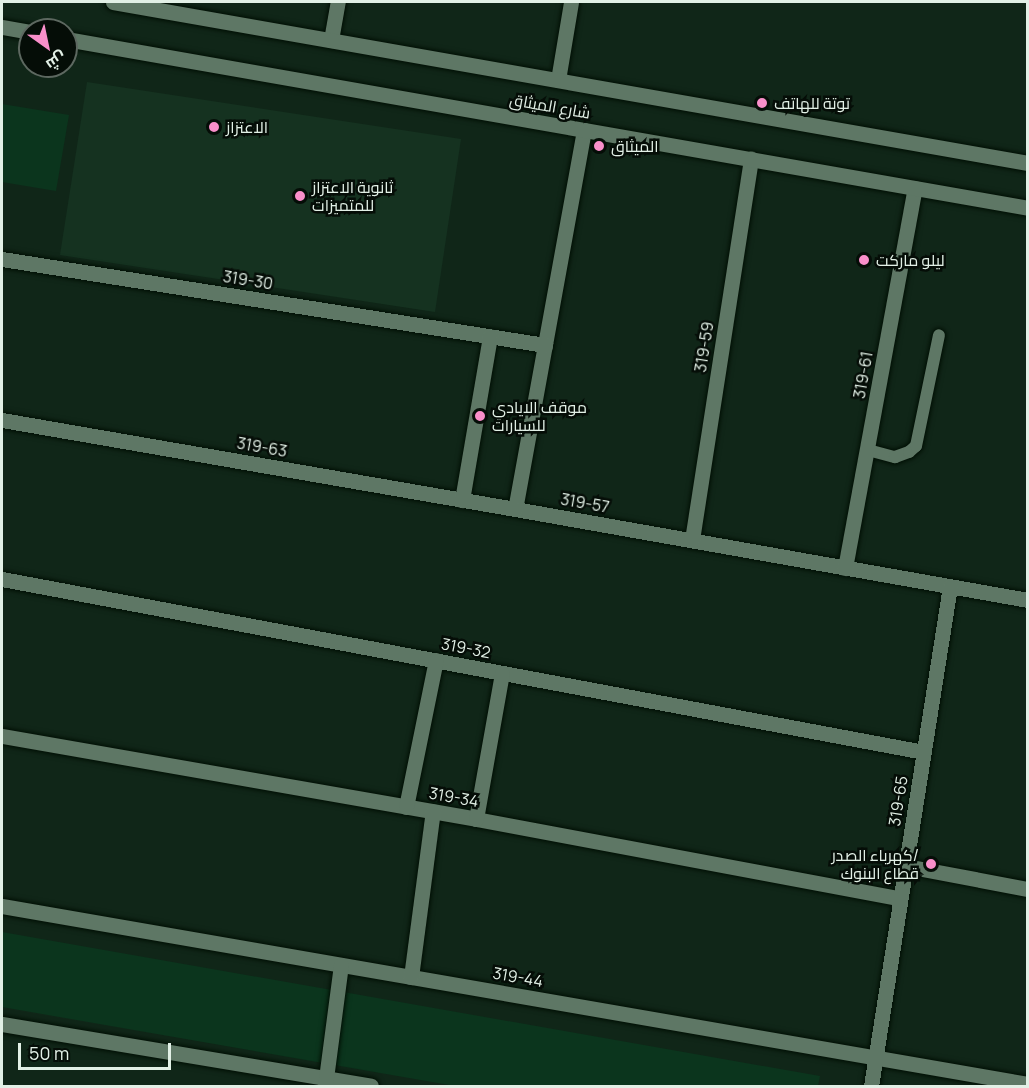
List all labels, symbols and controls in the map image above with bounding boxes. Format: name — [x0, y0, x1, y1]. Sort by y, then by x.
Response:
north arrow — [18, 18, 78, 78]
text: ش — [42, 47, 71, 76]
street label: شارع الميثاق — [508, 89, 592, 123]
place label: توتة للهاتف — [774, 93, 850, 113]
marker: توتة للهاتف — [755, 96, 769, 110]
place label: الاعتزاز — [226, 117, 268, 137]
marker: الاعتزاز — [207, 120, 221, 134]
place label: الميثاق — [611, 136, 658, 156]
marker: الميثاق — [592, 139, 606, 153]
place label: ثانوية الاعتزاز للمتميزات — [312, 177, 393, 215]
marker: ثانوية الاعتزاز للمتميزات — [293, 189, 307, 203]
place label: ليلو ماركت — [876, 250, 945, 270]
marker: ليلو ماركت — [857, 253, 871, 267]
street label: 319-30 — [222, 267, 274, 293]
street label: 319-59 — [691, 320, 717, 374]
street label: 319-61 — [849, 350, 877, 400]
place label: موقف الايادي للسيارات — [492, 397, 587, 435]
marker: موقف الايادي للسيارات — [473, 409, 487, 423]
street label: 319-63 — [235, 433, 289, 461]
street label: 319-57 — [559, 489, 611, 517]
street label: 319-32 — [440, 634, 492, 662]
street label: 319-65 — [885, 774, 911, 828]
street label: 319-34 — [428, 783, 480, 811]
place label: كهرباء الصدر/ قطاع البنوك — [831, 845, 919, 883]
marker: كهرباء الصدر/ قطاع البنوك — [924, 857, 938, 871]
street label: 319-44 — [491, 963, 545, 991]
scale bar — [21, 1031, 174, 1069]
text: 50 m — [29, 1041, 69, 1065]

